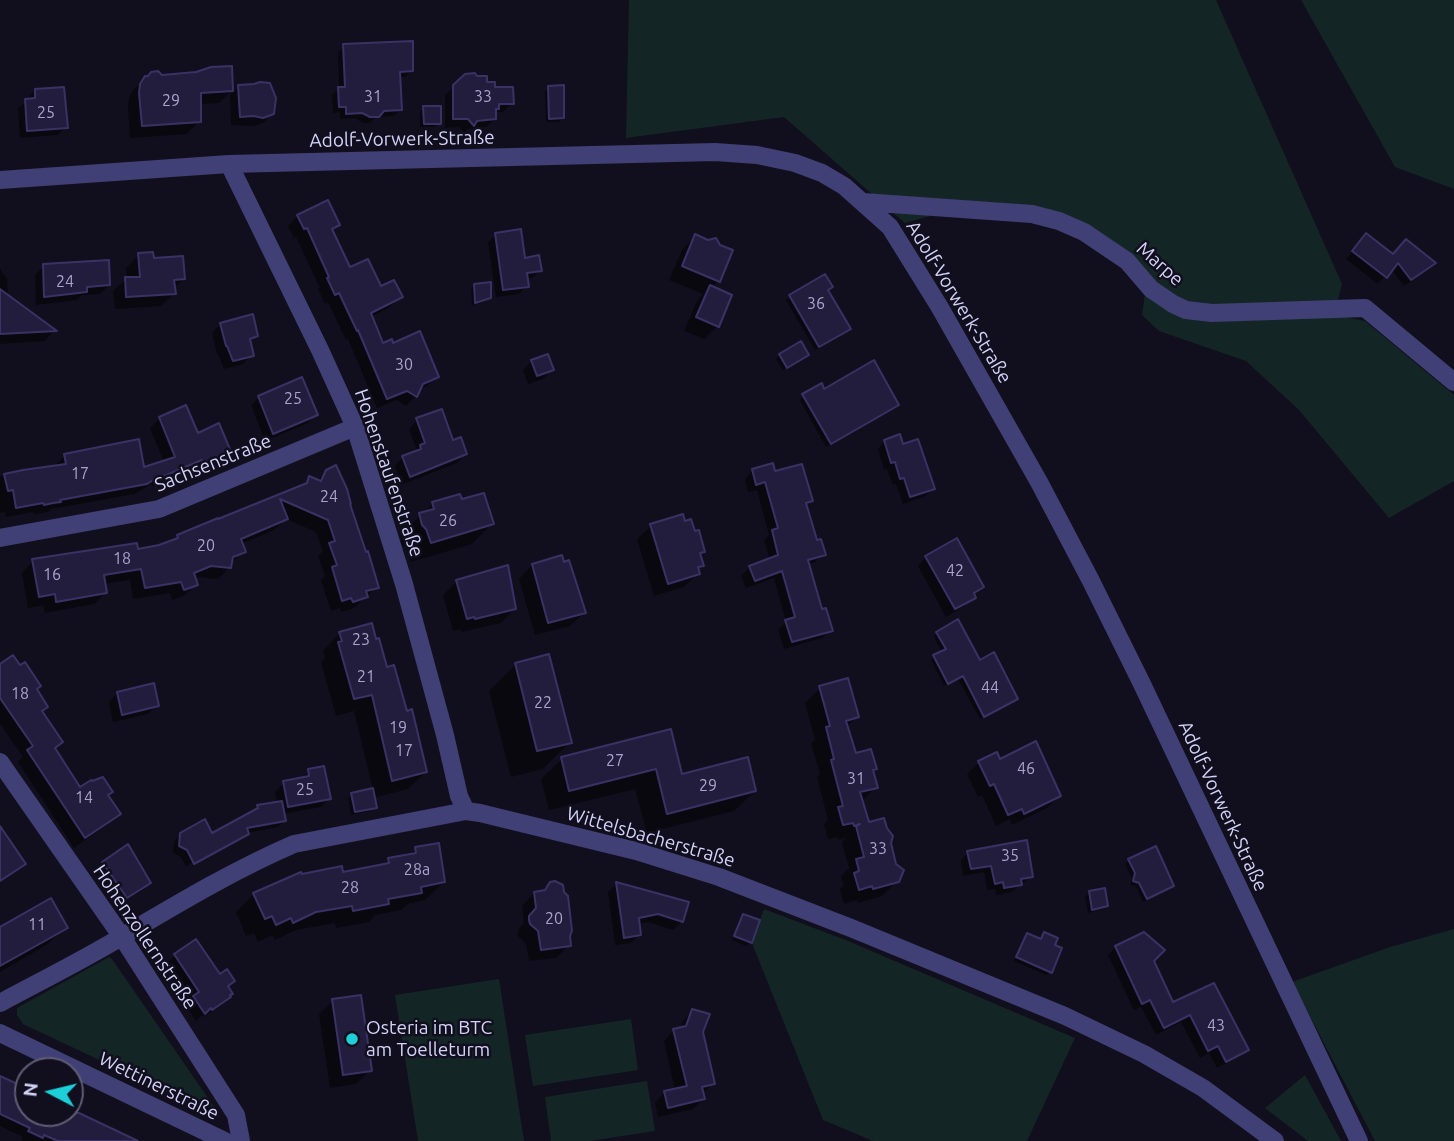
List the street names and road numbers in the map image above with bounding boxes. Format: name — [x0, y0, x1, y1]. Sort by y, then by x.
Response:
street label: Adolf-Vorwerk-Straße — [309, 126, 495, 152]
street label: Adolf-Vorwerk-Straße — [901, 217, 1017, 387]
street label: Marpe — [1132, 237, 1188, 291]
street label: Hohenstaufenstraße — [350, 386, 428, 560]
street label: Sachsenstraße — [151, 429, 275, 497]
street label: Adolf-Vorwerk-Straße — [1174, 717, 1272, 895]
street label: Wittelsbacherstraße — [564, 802, 738, 872]
street label: Hohenzollernstraße — [88, 860, 202, 1014]
street label: Wettinerstraße — [95, 1047, 223, 1125]

